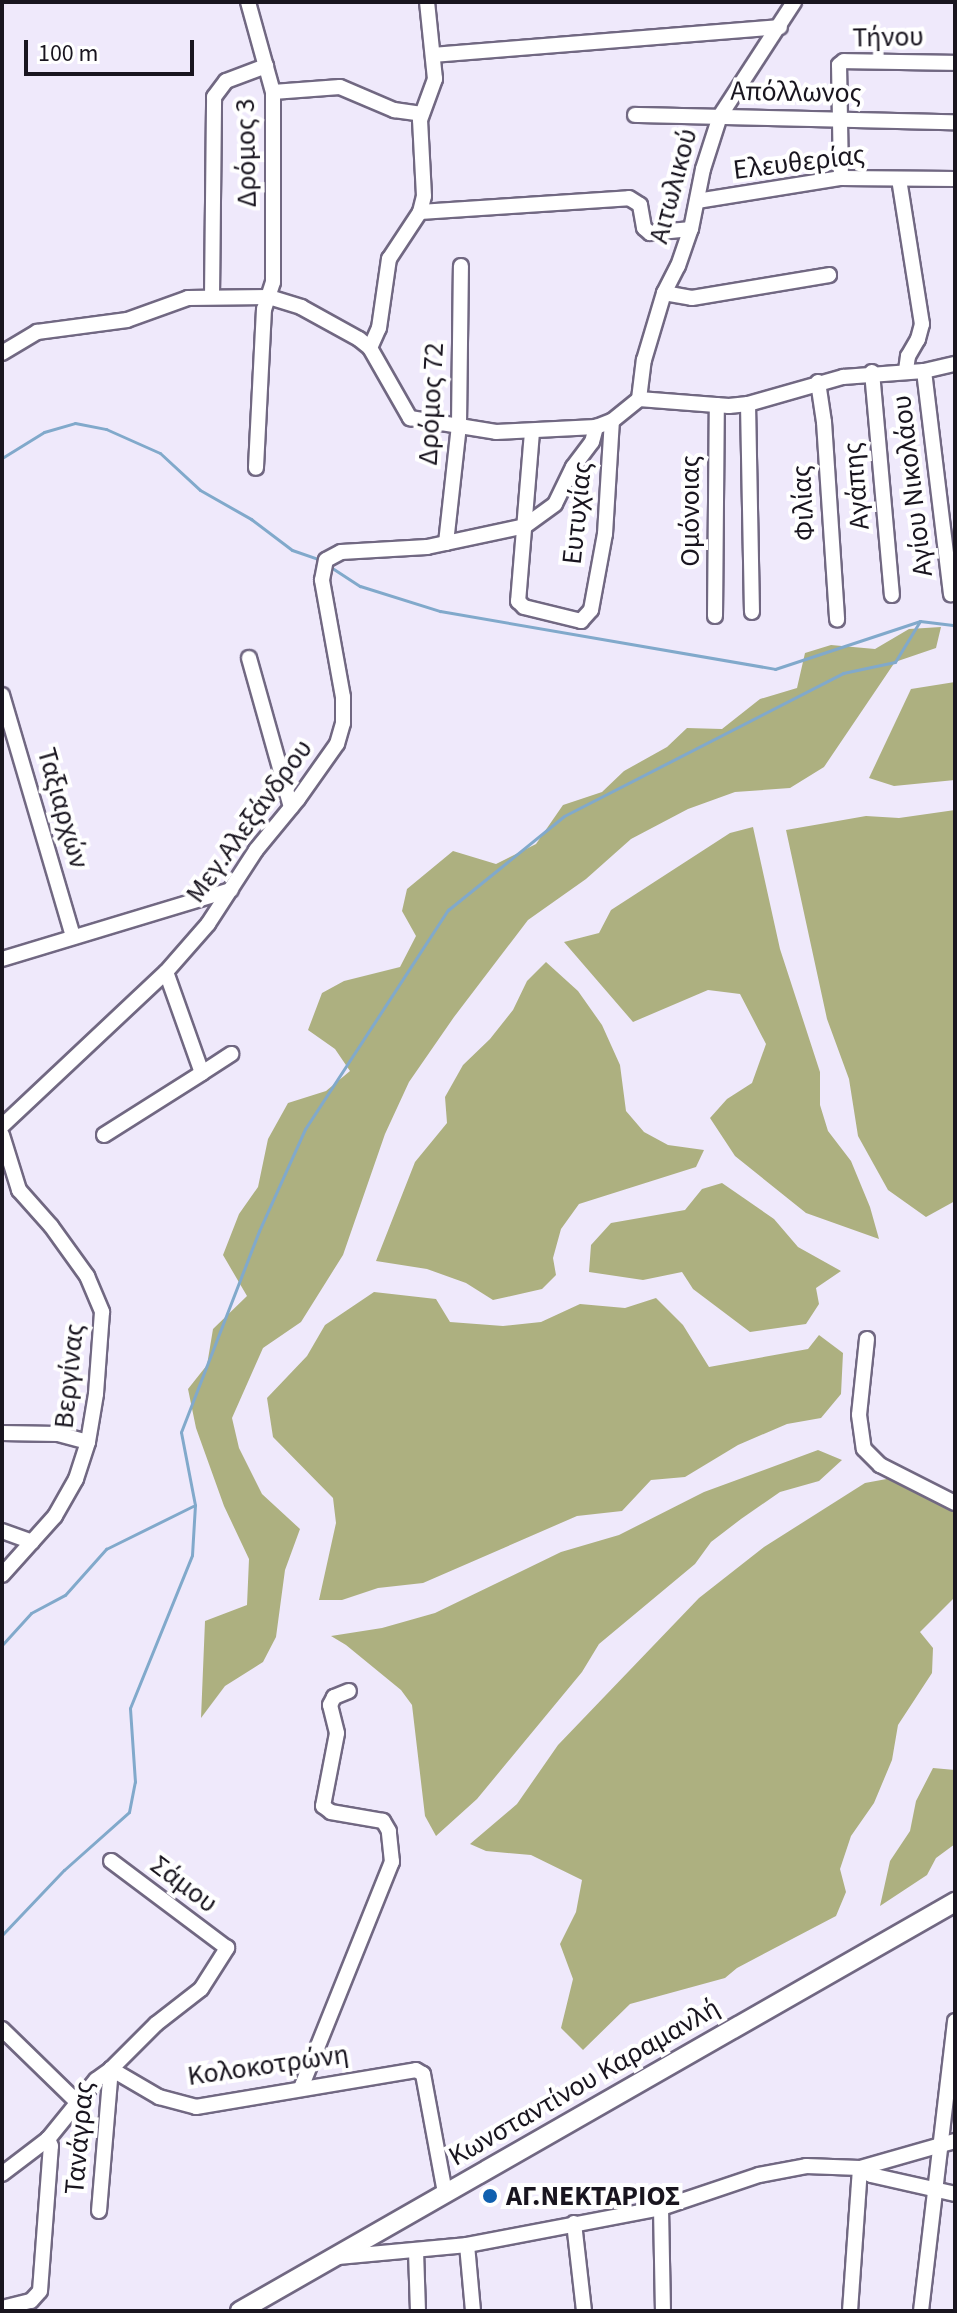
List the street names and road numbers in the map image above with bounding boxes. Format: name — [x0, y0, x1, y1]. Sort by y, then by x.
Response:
street label: Τήνου — [852, 20, 924, 54]
street label: Απόλλωνος — [730, 74, 862, 110]
street label: Δρόμος 3 — [228, 98, 264, 208]
street label: Αιτωλικού — [642, 125, 704, 247]
street label: Ελευθερίας — [731, 137, 867, 187]
street label: Δρόμος 72 — [411, 342, 451, 466]
street label: Αγίου Νικολάου — [884, 393, 940, 579]
street label: Αγάπης — [835, 441, 877, 531]
street label: Ομόνοιας — [673, 455, 707, 567]
street label: Ευτυχίας — [555, 460, 599, 566]
street label: Φιλίας — [784, 464, 822, 542]
street label: Μεγ.Αλεξάνδρου — [178, 733, 320, 909]
street label: Ταξιαρχών — [30, 744, 96, 872]
street label: Βεργίνας — [47, 1322, 91, 1430]
street label: Σάμου — [144, 1848, 224, 1920]
street label: Κωνσταντίνου Καραμανλή — [443, 1991, 725, 2173]
street label: Κολοκοτρώνη — [185, 2037, 351, 2093]
street label: Τανάγρας — [57, 2080, 101, 2196]

